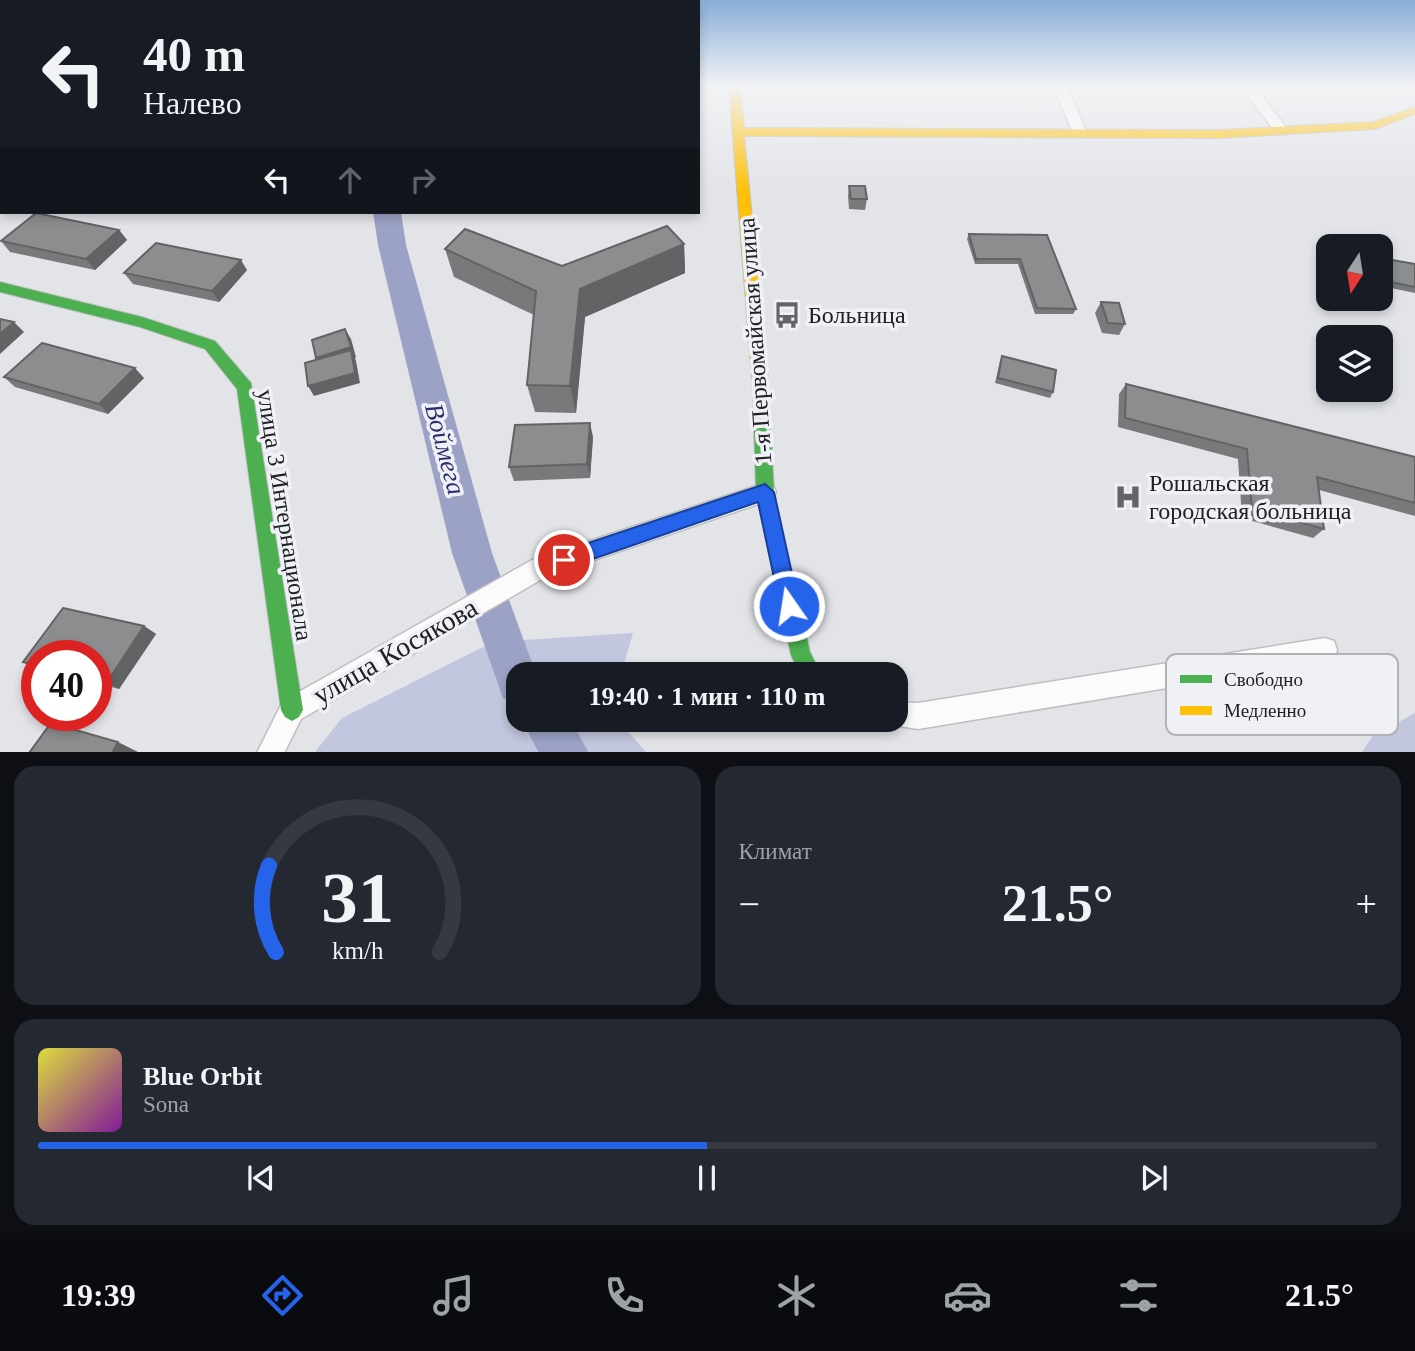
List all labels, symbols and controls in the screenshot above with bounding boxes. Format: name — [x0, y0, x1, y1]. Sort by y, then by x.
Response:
text: 40 m — [143, 27, 245, 82]
icon: left — [28, 28, 119, 119]
text: Налево — [143, 85, 242, 121]
icon: left — [258, 161, 296, 199]
icon: ahead — [331, 161, 369, 199]
icon: right — [404, 161, 442, 199]
street label: 1-я Первомайская улица — [733, 216, 777, 465]
north arrow — [1316, 234, 1393, 312]
map controls — [1316, 234, 1393, 402]
bus stop icon: Больница — [772, 300, 802, 330]
place label: Больница — [808, 302, 906, 328]
button: layers — [1316, 325, 1393, 402]
street label: улица 3 Интернационала — [252, 387, 318, 643]
water label: Воймега — [419, 400, 471, 498]
place label: Рошальская городская больница — [1149, 470, 1352, 524]
hospital icon: Рошальская городская больница — [1113, 482, 1143, 512]
pin — [534, 530, 594, 590]
icon: arrive — [545, 541, 583, 579]
position arrow — [752, 569, 826, 643]
street label: улица Косякова — [307, 591, 483, 711]
speed limit sign: 40 — [21, 640, 112, 731]
legend — [1166, 654, 1398, 735]
text: Свободно — [1224, 669, 1303, 690]
text: 19:40 · 1 мин · 110 m — [589, 682, 825, 711]
text: Медленно — [1224, 700, 1306, 721]
text: Климат — [739, 839, 812, 864]
text: 31 — [321, 857, 394, 938]
text: 21.5° — [1002, 875, 1114, 932]
text: − — [739, 883, 760, 925]
text: + — [1356, 883, 1377, 925]
text: km/h — [332, 936, 383, 963]
text: Blue Orbit — [143, 1062, 262, 1091]
text: Sona — [143, 1092, 189, 1117]
icon: previous — [242, 1159, 280, 1197]
icon: pause — [688, 1159, 726, 1197]
icon: next — [1135, 1159, 1173, 1197]
icon: directions — [258, 1271, 307, 1320]
icon: music — [429, 1271, 478, 1320]
icon: phone — [600, 1271, 649, 1320]
icon: climate — [772, 1271, 821, 1320]
icon: car — [943, 1271, 992, 1320]
icon: filters — [1114, 1271, 1163, 1320]
text: 19:39 — [61, 1277, 136, 1313]
text: 21.5° — [1285, 1277, 1354, 1313]

